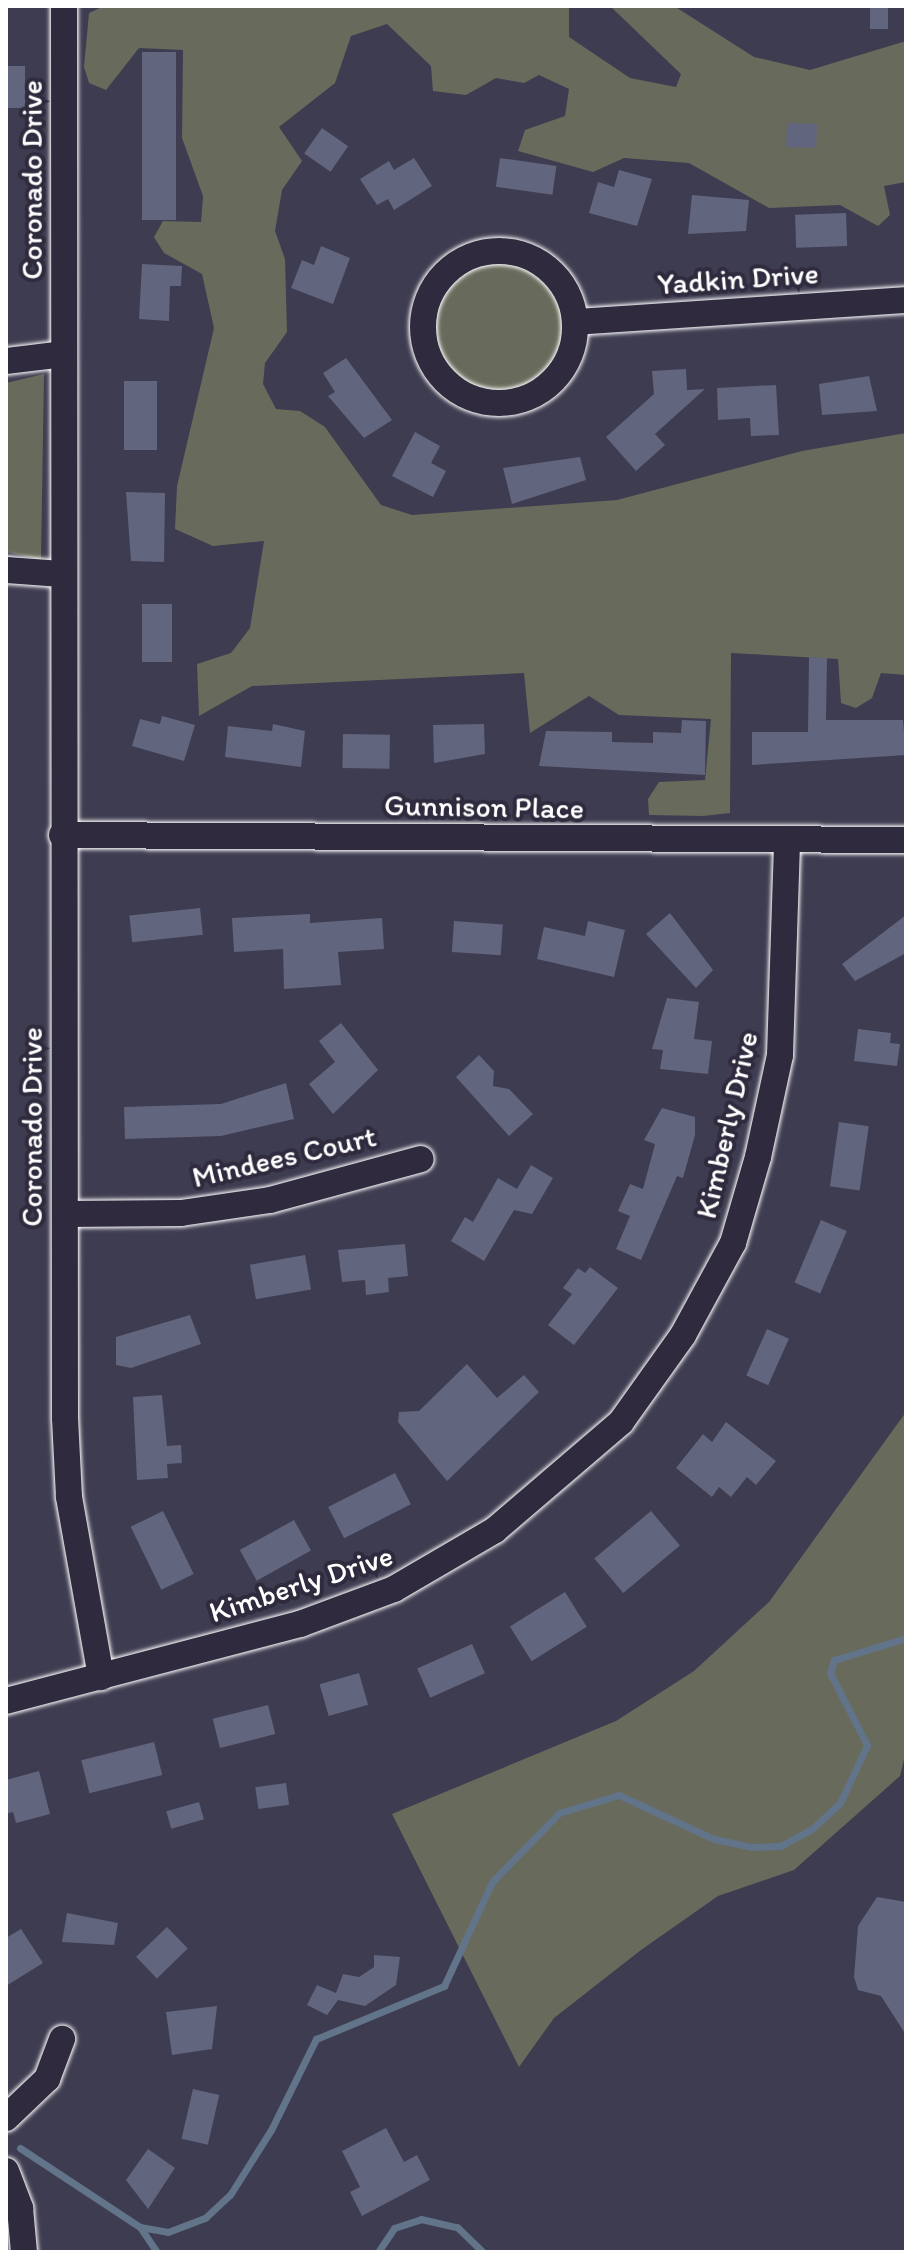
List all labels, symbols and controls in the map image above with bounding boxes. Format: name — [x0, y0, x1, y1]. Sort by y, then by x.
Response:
street label: Coronado Drive — [14, 80, 50, 280]
street label: Yadkin Drive — [656, 255, 820, 303]
street label: Gunnison Place — [384, 787, 584, 827]
street label: Coronado Drive — [14, 1027, 50, 1227]
street label: Kimberly Drive — [688, 1028, 766, 1222]
street label: Mindees Court — [189, 1118, 379, 1196]
street label: Kimberly Drive — [205, 1537, 397, 1631]

